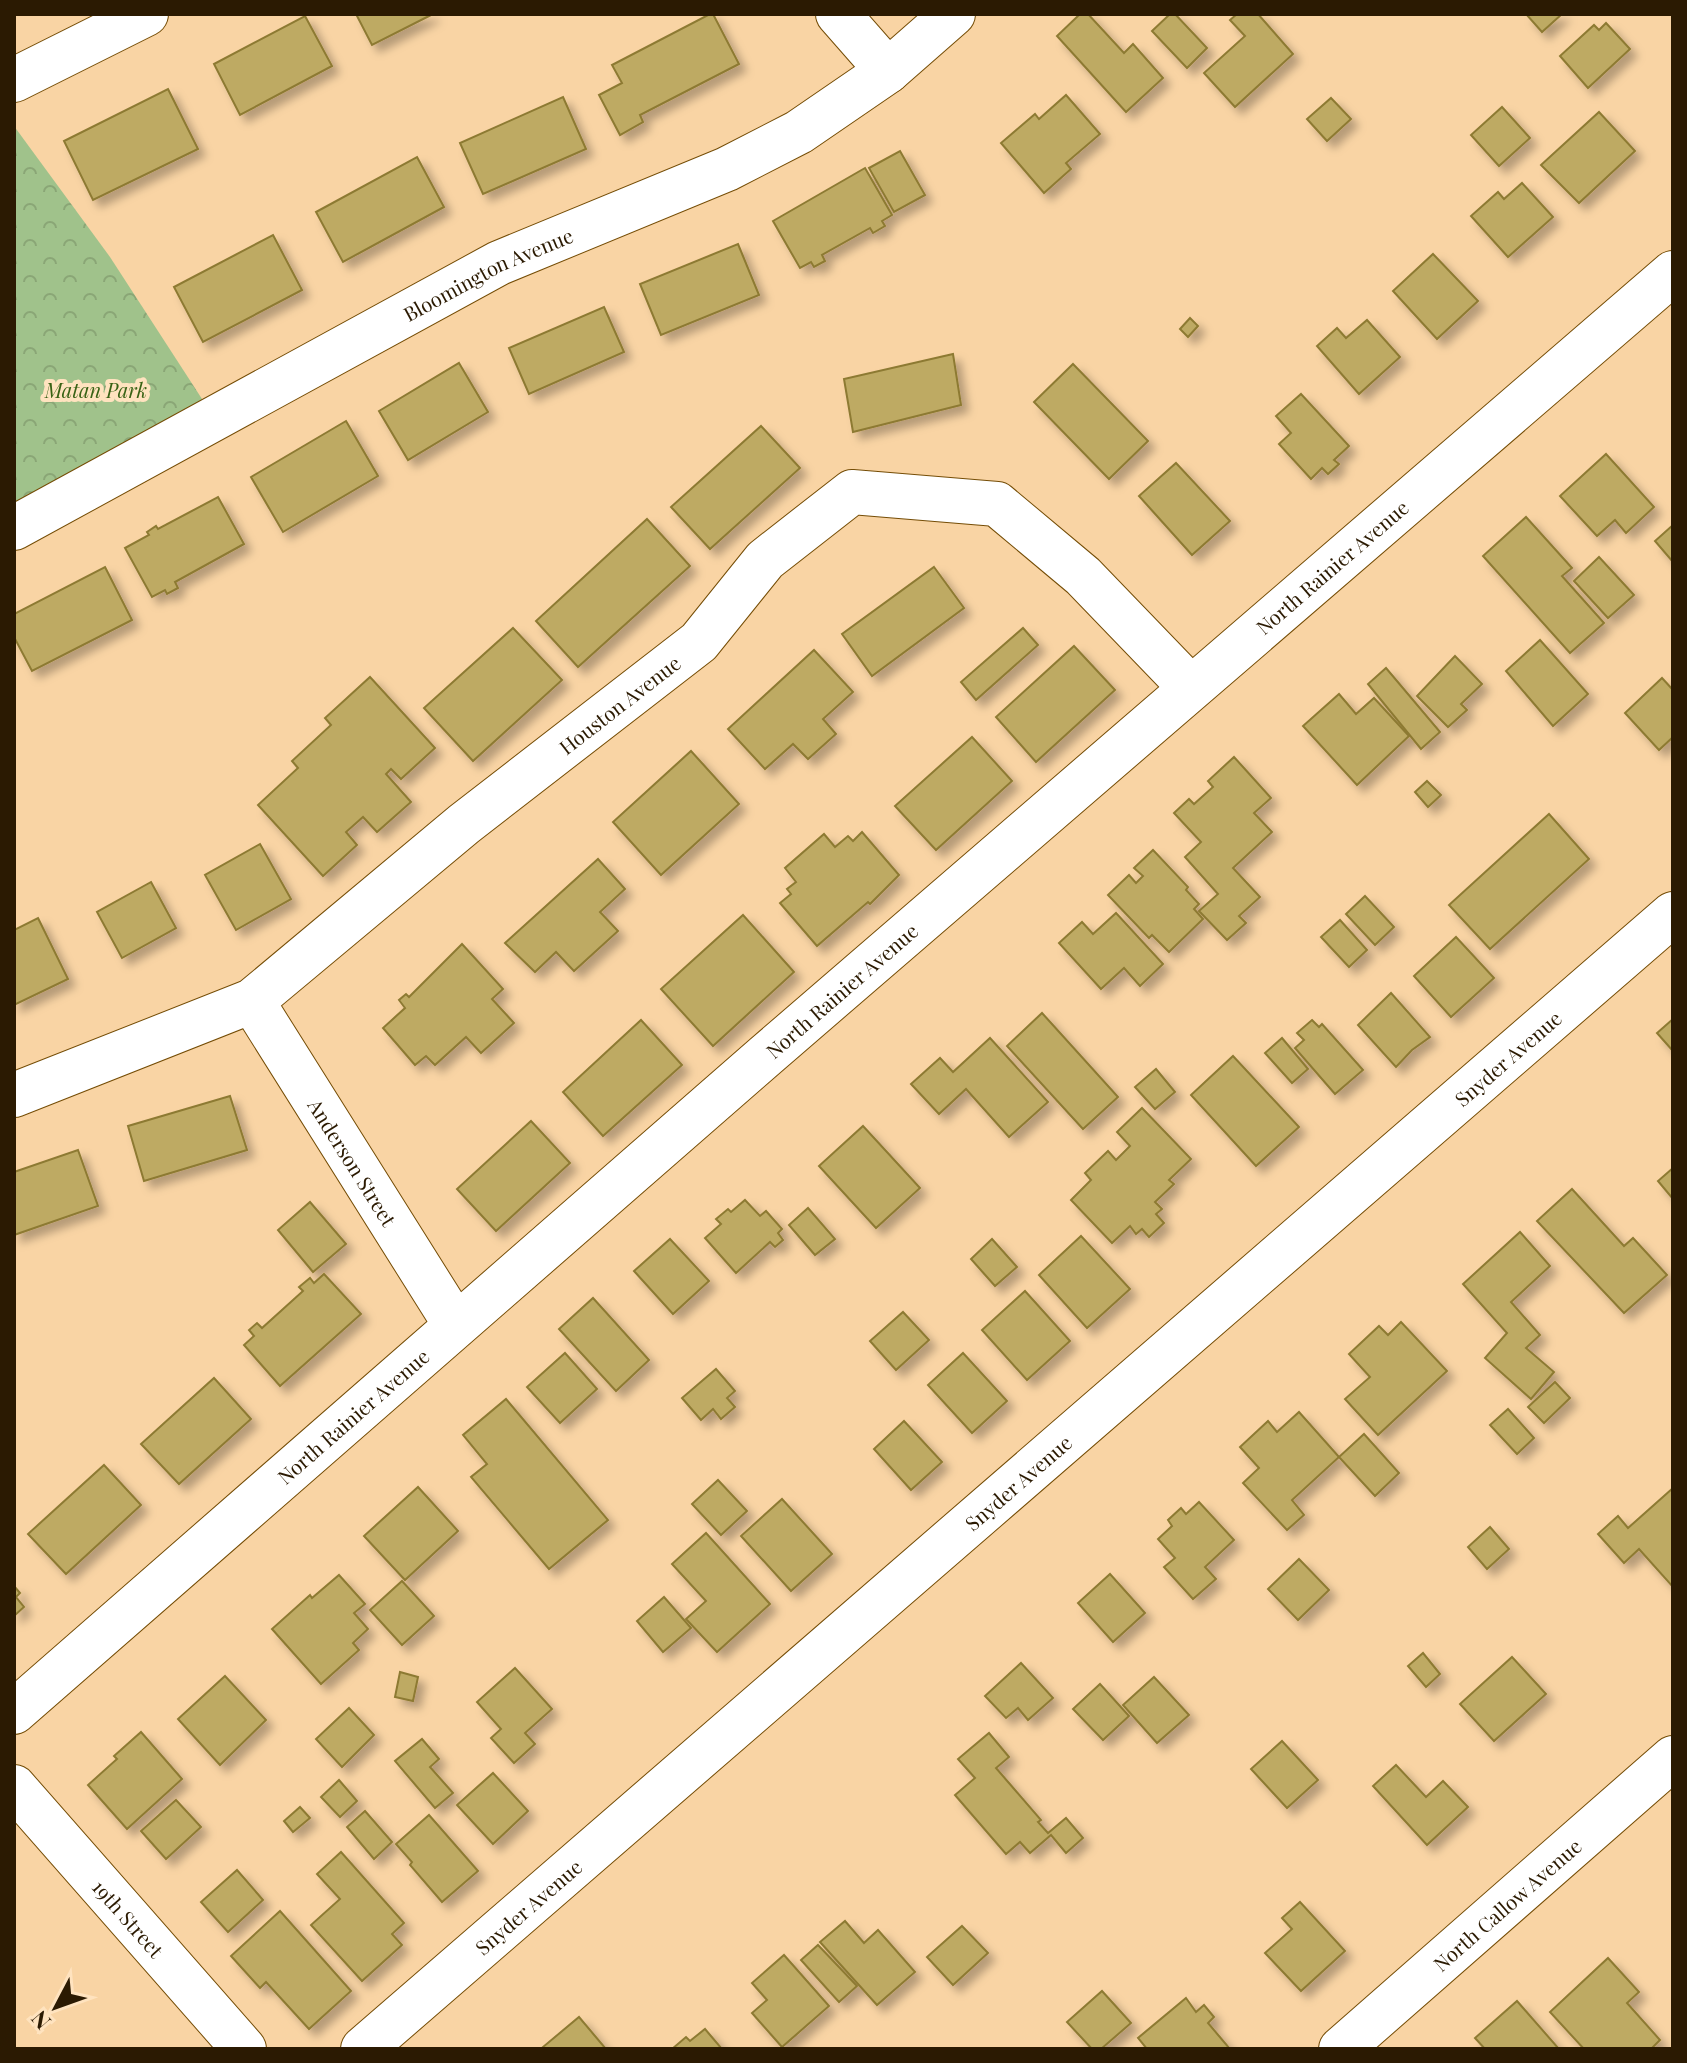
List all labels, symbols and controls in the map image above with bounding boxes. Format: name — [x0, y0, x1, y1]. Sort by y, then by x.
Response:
street label: Bloomington Avenue — [398, 221, 577, 326]
park label: Matan Park — [44, 376, 147, 403]
street label: North Rainier Avenue — [1249, 493, 1413, 639]
street label: Houston Avenue — [553, 648, 685, 760]
street label: North Rainier Avenue — [759, 916, 923, 1063]
street label: Snyder Avenue — [1448, 1004, 1566, 1111]
street label: Anderson Street — [302, 1092, 404, 1232]
street label: North Rainier Avenue — [271, 1342, 434, 1489]
street label: Snyder Avenue — [958, 1428, 1077, 1536]
street label: North Callow Avenue — [1427, 1832, 1586, 1976]
street label: Snyder Avenue — [469, 1852, 587, 1960]
street label: 19th Street — [87, 1873, 171, 1963]
north arrow — [16, 1967, 96, 2047]
text: N — [24, 2005, 57, 2037]

